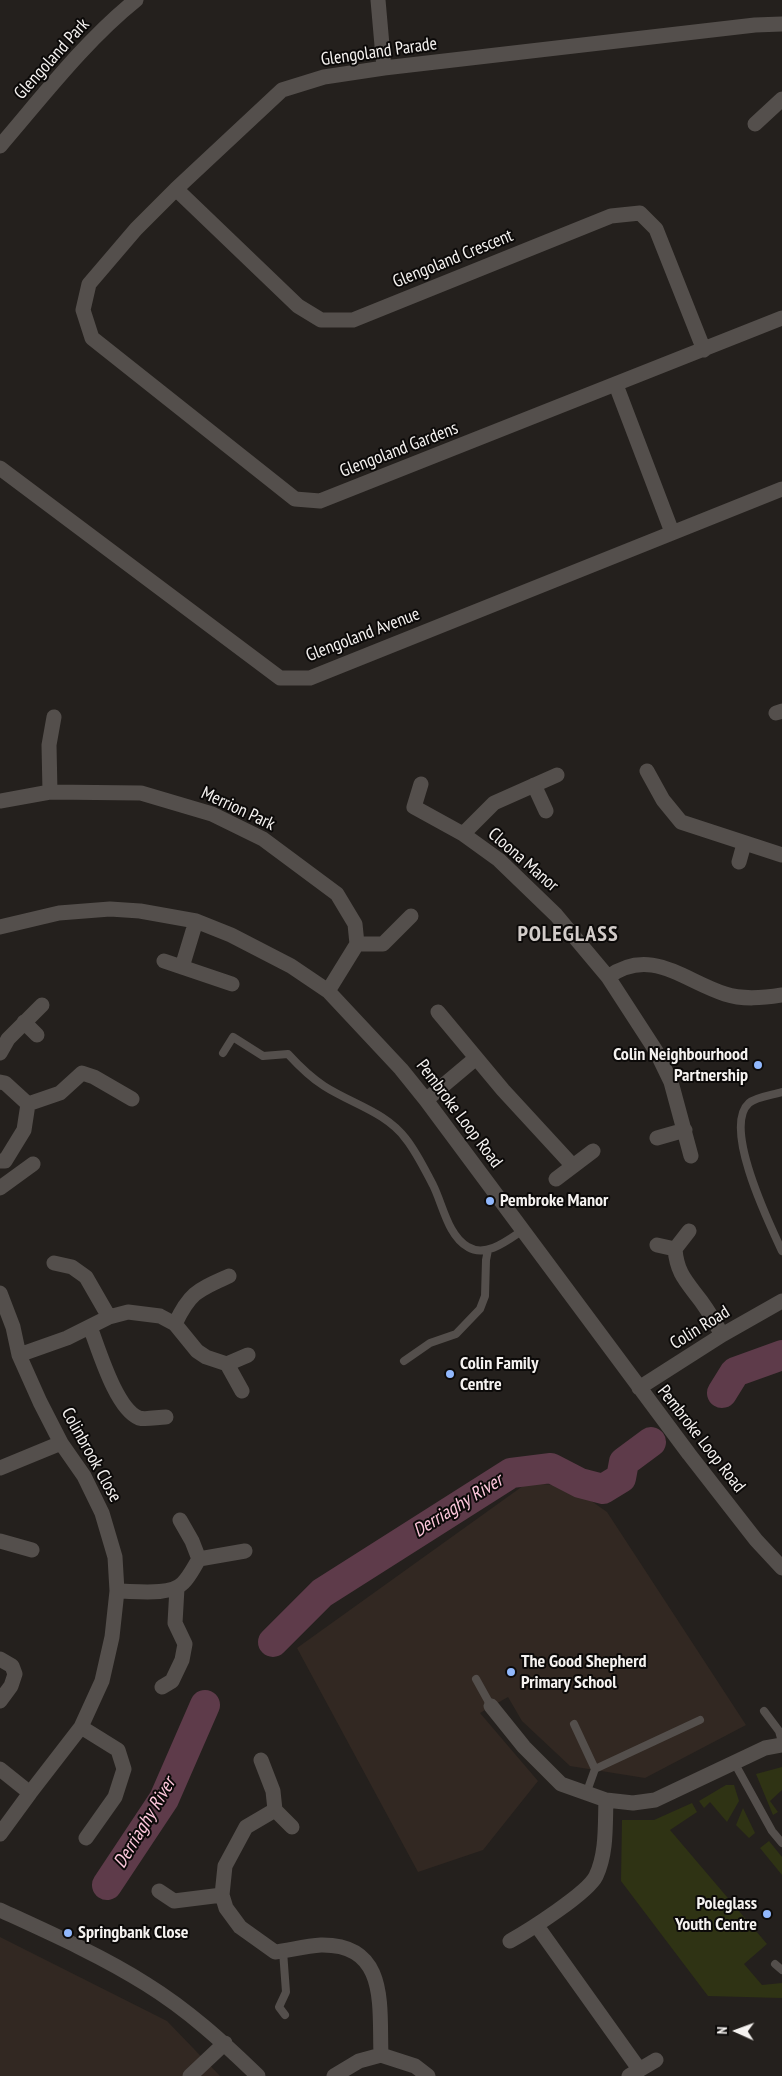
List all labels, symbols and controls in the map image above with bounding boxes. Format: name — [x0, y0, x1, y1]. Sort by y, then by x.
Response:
street label: Glengoland Park — [10, 14, 94, 104]
street label: Glengoland Parade — [320, 33, 438, 71]
street label: Glengoland Crescent — [390, 225, 516, 293]
street label: Glengoland Gardens — [337, 418, 461, 482]
street label: Glengoland Avenue — [303, 603, 423, 667]
street label: Merrion Park — [198, 783, 278, 835]
street label: Cloona Manor — [483, 824, 563, 896]
district label: POLEGLASS — [516, 922, 620, 948]
place label: Colin Neighbourhood Partnership — [613, 1044, 748, 1086]
street label: Pembroke Loop Road — [411, 1056, 507, 1172]
marker: Colin Neighbourhood Partnership — [752, 1059, 764, 1071]
place label: Pembroke Manor — [500, 1190, 608, 1212]
marker: Pembroke Manor — [484, 1195, 496, 1207]
street label: Colin Road — [666, 1301, 734, 1355]
place label: Colin Family Centre — [460, 1353, 538, 1396]
marker: Colin Family Centre — [444, 1368, 456, 1380]
street label: Pembroke Loop Road — [653, 1381, 749, 1497]
street label: Colinbrook Close — [56, 1404, 126, 1506]
water label: Derriaghy River — [409, 1469, 507, 1543]
place label: The Good Shepherd Primary School — [521, 1651, 647, 1694]
marker: The Good Shepherd Primary School — [505, 1666, 517, 1678]
water label: Derriaghy River — [109, 1774, 181, 1872]
place label: Poleglass Youth Centre — [675, 1893, 757, 1936]
marker: Poleglass Youth Centre — [761, 1908, 773, 1920]
place label: Springbank Close — [78, 1922, 189, 1944]
marker: Springbank Close — [62, 1927, 74, 1939]
north arrow — [712, 2006, 762, 2056]
text: N — [713, 2026, 731, 2035]

